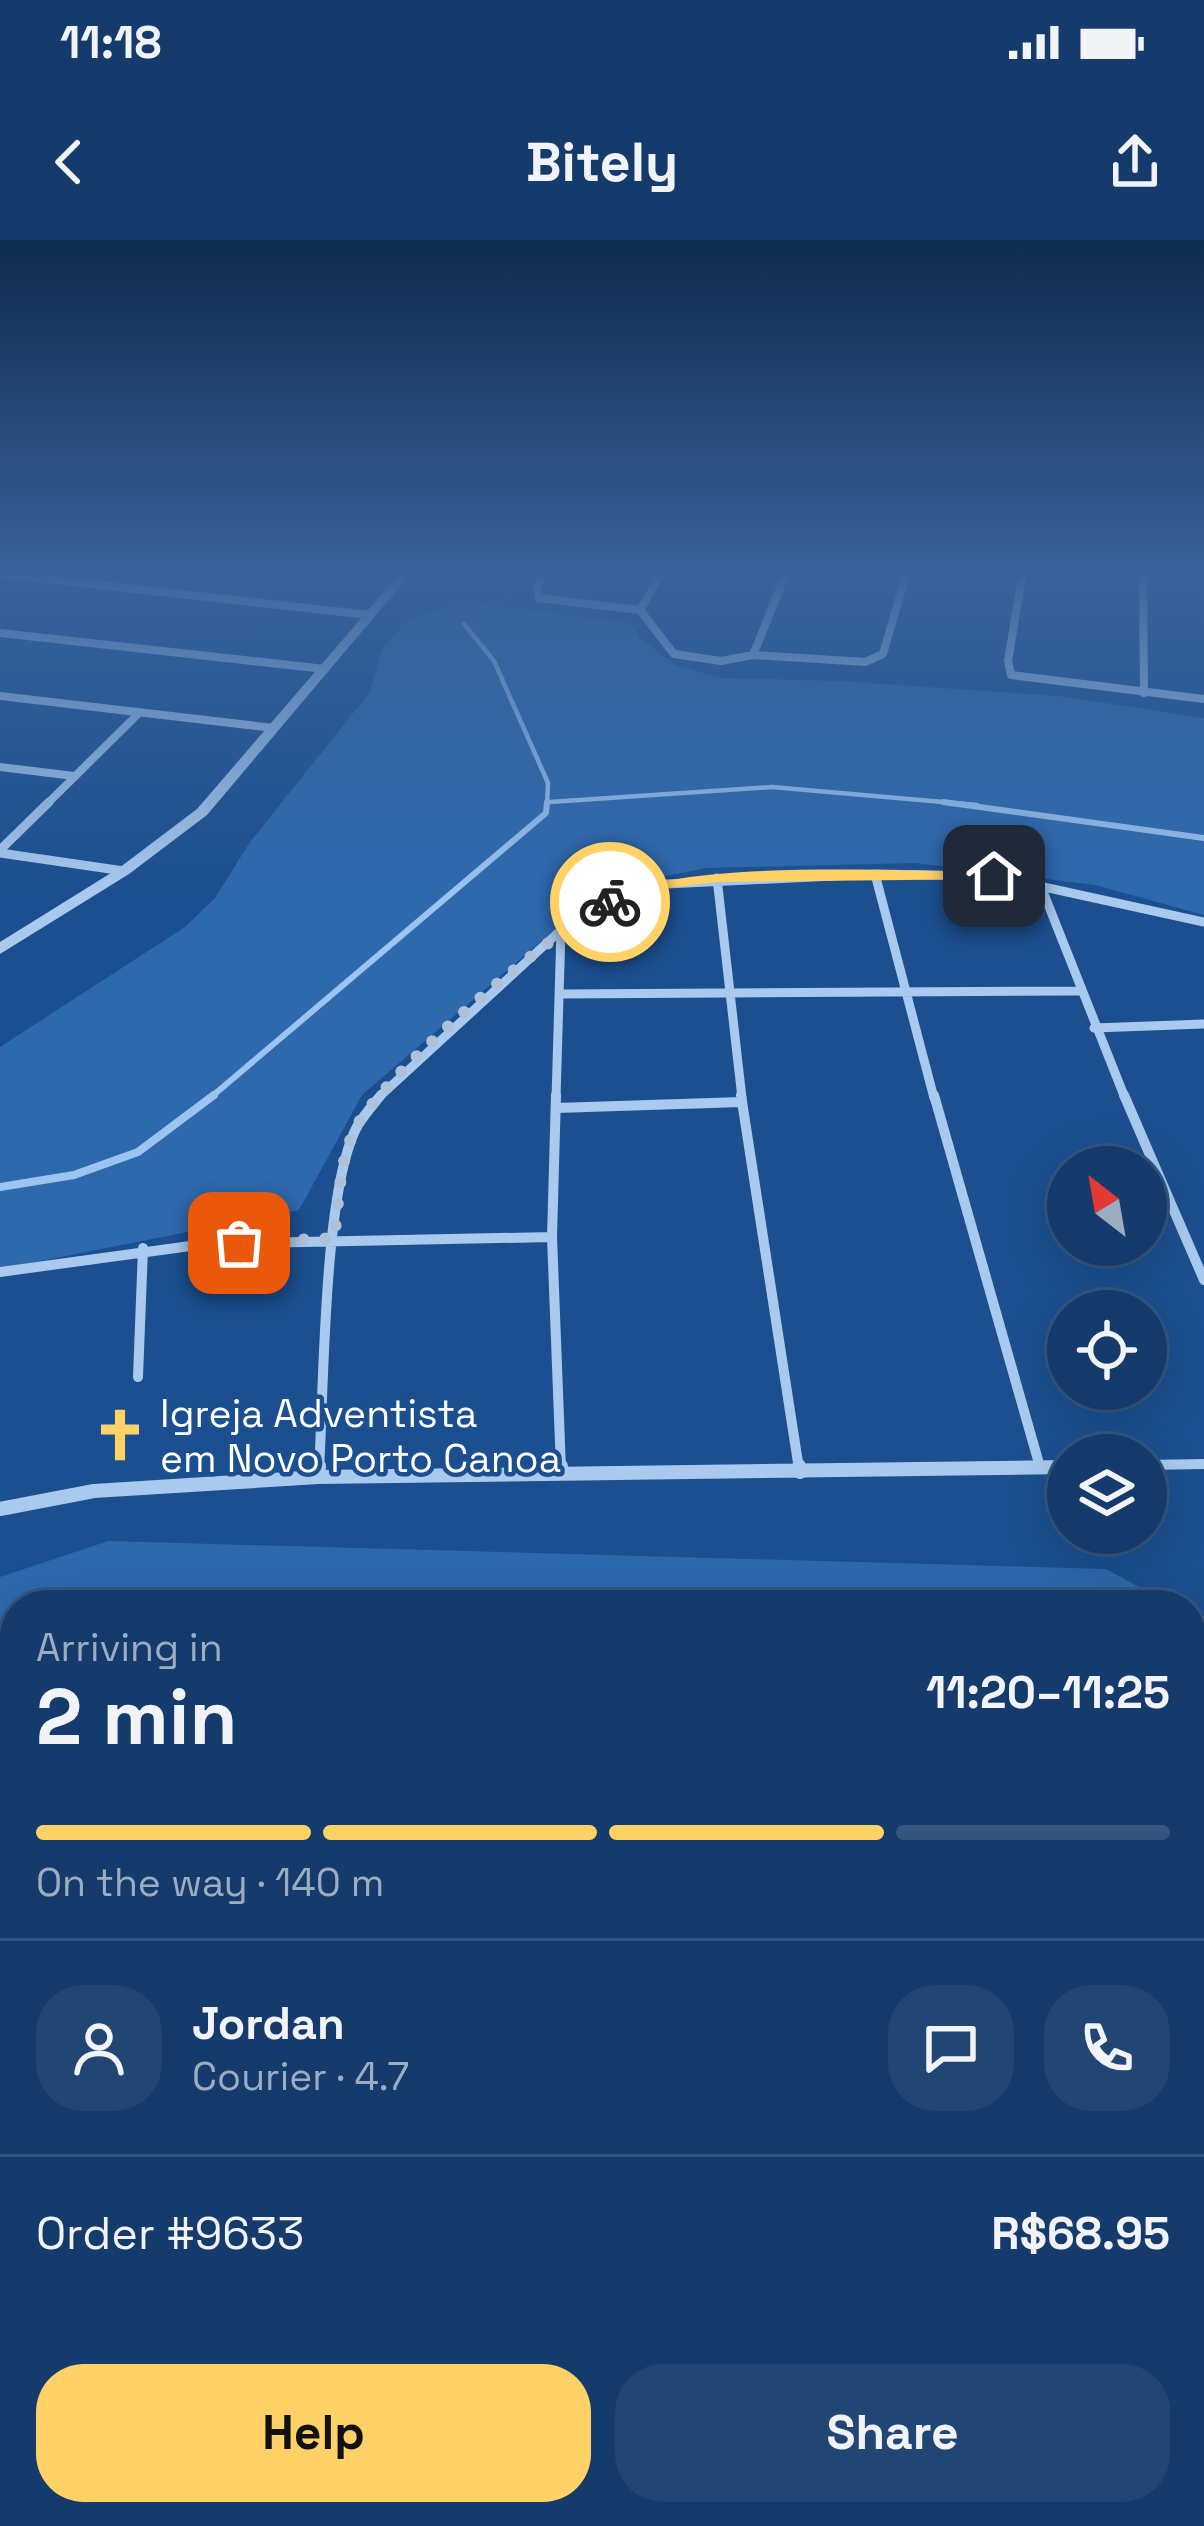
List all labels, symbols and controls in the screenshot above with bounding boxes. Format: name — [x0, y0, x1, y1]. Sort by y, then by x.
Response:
text: 11:18 — [60, 14, 161, 71]
text: Bitely — [526, 128, 678, 197]
icon: back — [36, 129, 102, 195]
icon: share — [1102, 129, 1168, 195]
pin — [943, 825, 1045, 927]
courier — [550, 842, 670, 962]
icon: home — [961, 843, 1027, 909]
icon: bike — [577, 869, 643, 935]
north arrow — [1047, 1146, 1167, 1266]
map controls — [1047, 1146, 1167, 1554]
pin — [188, 1192, 290, 1294]
icon: bag — [206, 1210, 272, 1276]
button: locate — [1047, 1290, 1167, 1410]
place label: Igreja Adventista em Novo Porto Canoa — [160, 1389, 561, 1483]
church icon: Igreja Adventista em Novo Porto Canoa — [91, 1406, 149, 1464]
button: layers — [1047, 1434, 1167, 1554]
text: Arriving in — [36, 1623, 223, 1672]
text: 11:20–11:25 — [926, 1664, 1170, 1721]
text: 2 min — [36, 1667, 238, 1767]
text: On the way · 140 m — [36, 1858, 384, 1907]
button: person — [36, 1985, 162, 2111]
button: chat — [888, 1985, 1014, 2111]
button: phone — [1044, 1985, 1170, 2111]
text: Jordan — [192, 1995, 345, 2052]
text: Courier · 4.7 — [192, 2052, 409, 2101]
text: Order #9633 — [36, 2205, 304, 2262]
text: R$68.95 — [991, 2205, 1170, 2262]
button: Help — [36, 2364, 591, 2502]
button: Share — [615, 2364, 1170, 2502]

